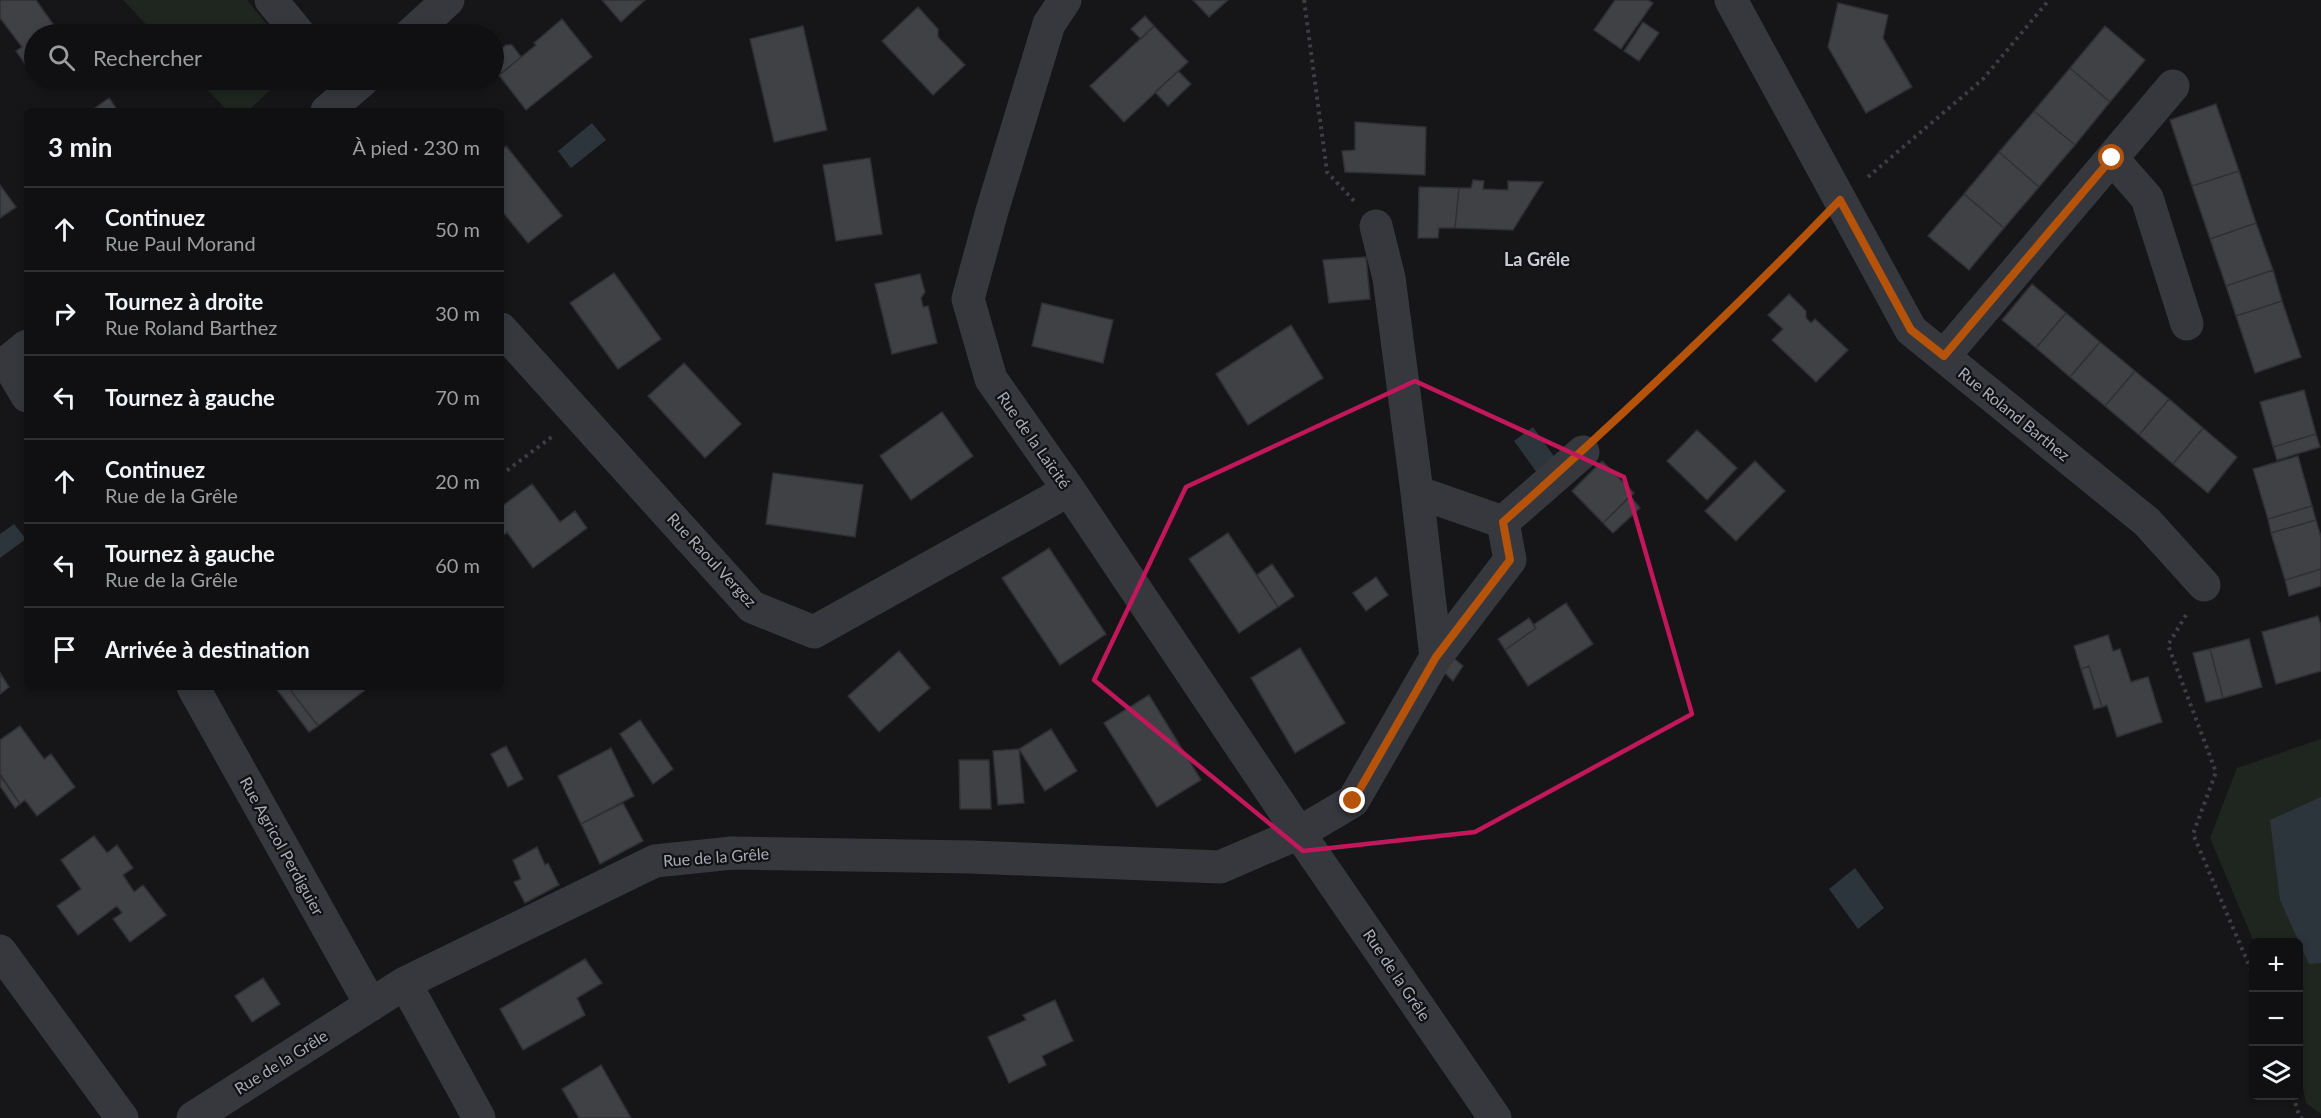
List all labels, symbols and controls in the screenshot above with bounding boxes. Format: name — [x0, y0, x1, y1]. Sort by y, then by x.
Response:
search box — [24, 24, 504, 90]
icon: search — [45, 41, 78, 74]
text: Rechercher — [93, 44, 202, 71]
text: 3 min — [48, 131, 112, 163]
text: À pied · 230 m — [352, 135, 480, 159]
route start — [2098, 144, 2124, 170]
text: Continuez — [105, 204, 205, 231]
icon: ahead — [48, 213, 81, 246]
text: 50 m — [435, 217, 480, 241]
text: Rue Paul Morand — [105, 231, 256, 255]
district label: La Grêle — [1504, 248, 1570, 270]
text: Tournez à droite — [105, 288, 263, 315]
icon: right — [48, 297, 81, 330]
text: 30 m — [435, 301, 480, 325]
text: Rue Roland Barthez — [105, 315, 277, 339]
street label: Rue Roland Barthez — [1955, 363, 2074, 464]
icon: left — [48, 381, 81, 414]
text: Tournez à gauche — [105, 384, 275, 411]
text: 70 m — [435, 385, 480, 409]
street label: Rue de la Laïcité — [994, 388, 1075, 492]
text: Continuez — [105, 456, 205, 483]
icon: ahead — [48, 465, 81, 498]
text: 20 m — [435, 469, 480, 493]
text: Rue de la Grêle — [105, 483, 238, 507]
street label: Rue Raoul Vergez — [664, 509, 761, 611]
text: Tournez à gauche — [105, 540, 275, 567]
icon: left — [48, 549, 81, 582]
text: 60 m — [435, 553, 480, 577]
text: Rue de la Grêle — [105, 567, 238, 591]
icon: arrive — [48, 633, 81, 666]
text: Arrivée à destination — [105, 636, 310, 663]
street label: Rue Agricol Perdiguier — [237, 773, 328, 918]
route end — [1339, 787, 1365, 813]
street label: Rue de la Grêle — [662, 843, 770, 870]
street label: Rue de la Grêle — [1360, 925, 1435, 1024]
map controls — [2249, 938, 2303, 1100]
button: + — [2249, 938, 2303, 992]
button: − — [2249, 992, 2303, 1046]
street label: Rue de la Grêle — [231, 1025, 331, 1098]
button: layers — [2249, 1046, 2303, 1100]

